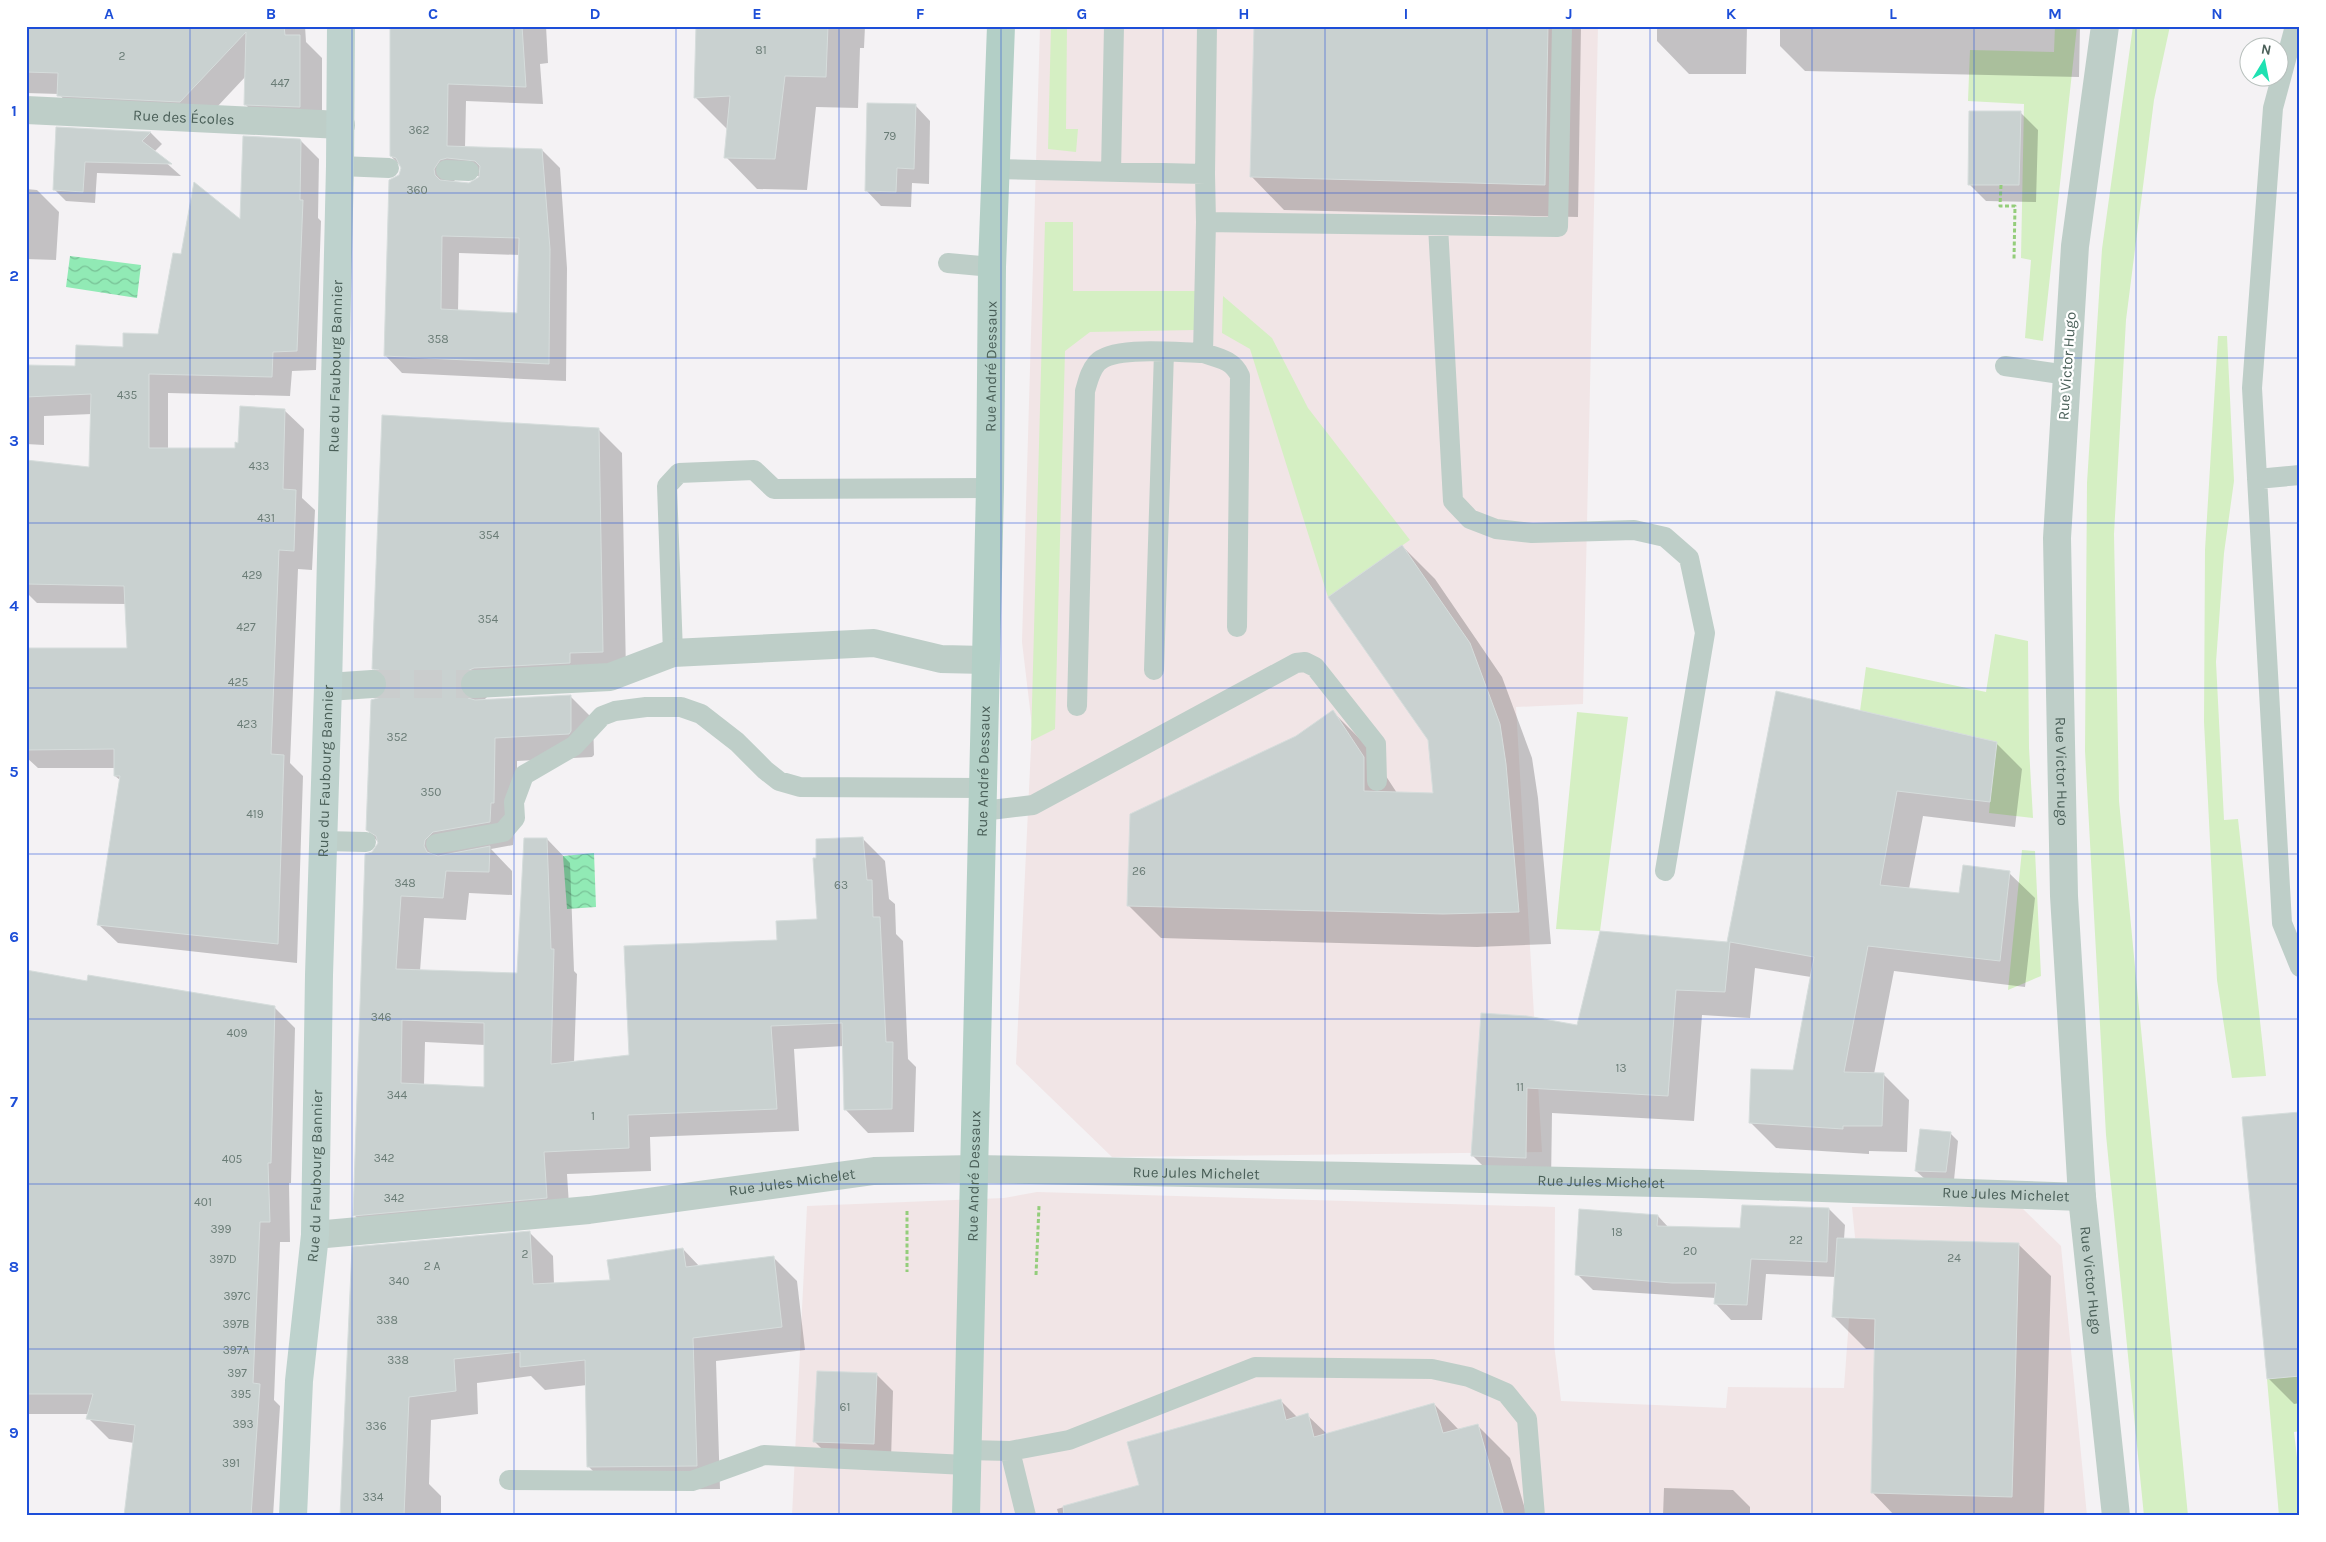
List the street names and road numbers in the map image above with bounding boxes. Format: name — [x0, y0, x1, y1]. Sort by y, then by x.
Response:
street label: Rue des Écoles — [133, 106, 235, 129]
street label: Rue du Faubourg Bannier — [324, 279, 346, 453]
street label: Rue André Dessaux — [982, 300, 1001, 432]
street label: Rue Victor Hugo — [2054, 311, 2080, 421]
street label: Rue du Faubourg Bannier — [314, 684, 337, 858]
street label: Rue André Dessaux — [973, 705, 994, 837]
street label: Rue Victor Hugo — [2052, 717, 2072, 826]
street label: Rue du Faubourg Bannier — [303, 1089, 326, 1263]
street label: Rue André Dessaux — [963, 1110, 984, 1242]
street label: Rue Jules Michelet — [1132, 1163, 1260, 1183]
street label: Rue Jules Michelet — [728, 1165, 857, 1200]
street label: Rue Jules Michelet — [1537, 1171, 1665, 1192]
street label: Rue Jules Michelet — [1942, 1183, 2070, 1206]
street label: Rue Victor Hugo — [2076, 1225, 2106, 1335]

